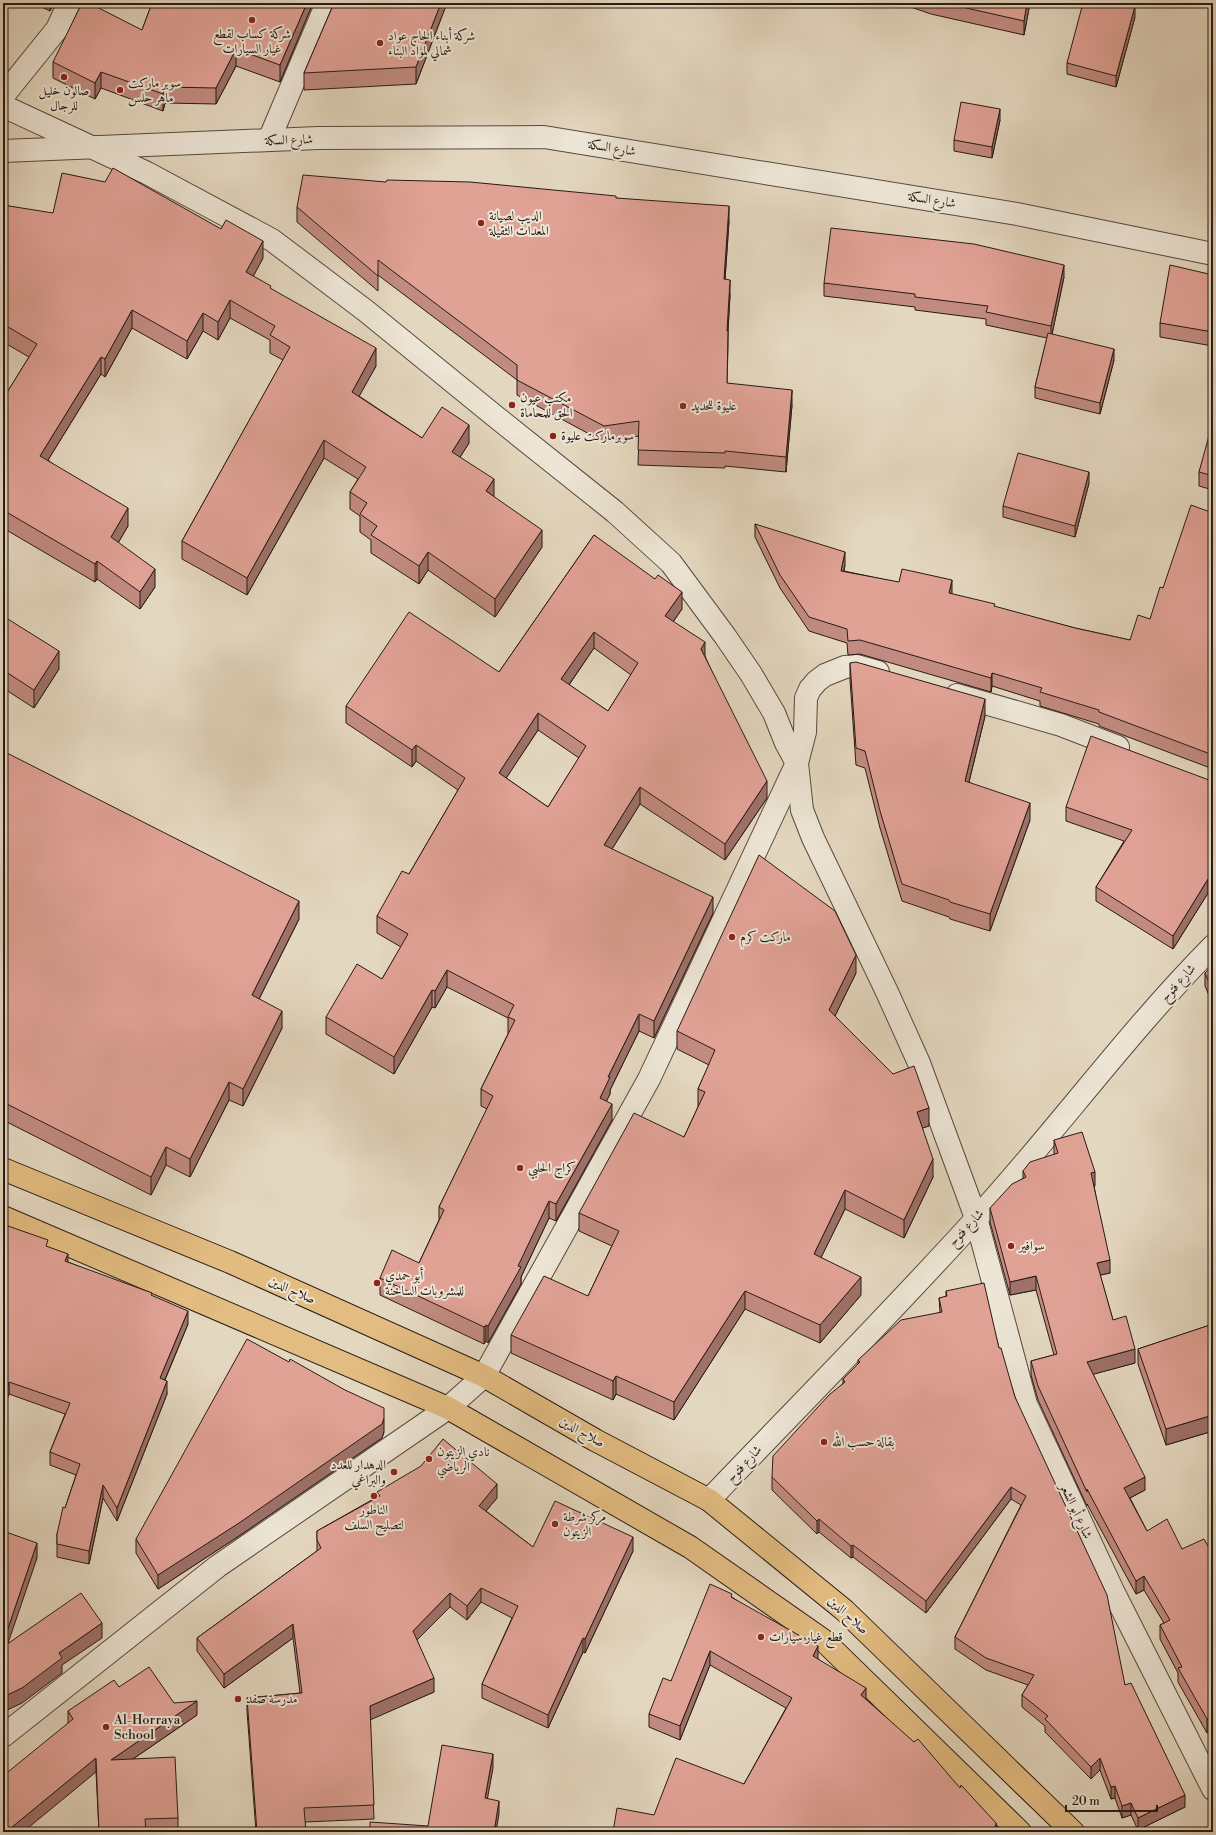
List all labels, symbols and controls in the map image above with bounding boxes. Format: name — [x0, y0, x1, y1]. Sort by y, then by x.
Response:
marker: شركة كساب لقطع غيار السيارات — [247, 15, 257, 25]
place label: شركة كساب لقطع غيار السيارات — [213, 25, 291, 57]
place label: شركة أبناء الحاج عواد شمالي لمواد البناء — [388, 27, 475, 62]
marker: شركة أبناء الحاج عواد شمالي لمواد البناء — [375, 38, 385, 48]
marker: صالون خليل للرجال — [59, 72, 69, 82]
place label: سوبر ماركت ماهر حلس — [128, 75, 181, 107]
place label: صالون خليل للرجال — [39, 83, 89, 114]
marker: سوبر ماركت ماهر حلس — [115, 85, 125, 95]
street label: شارع السكة — [264, 131, 313, 152]
street label: شارع السكة — [586, 136, 637, 163]
street label: شارع السكة — [906, 188, 957, 215]
place label: الديب لصيانة المعدات الثقيلة — [488, 208, 549, 239]
marker: الديب لصيانة المعدات الثقيلة — [476, 218, 486, 228]
place label: مكتب عيون الحق للمحاماة — [520, 390, 573, 421]
place label: عليوة للحديد — [691, 398, 737, 414]
marker: مكتب عيون الحق للمحاماة — [507, 400, 517, 410]
marker: عليوة للحديد — [678, 401, 688, 411]
place label: سوبرماركت عليوة — [561, 428, 634, 444]
marker: سوبرماركت عليوة — [548, 431, 558, 441]
place label: ماركت كرم — [740, 929, 791, 948]
marker: ماركت كرم — [727, 932, 737, 942]
street label: شارع فتوح — [1157, 961, 1201, 1007]
place label: كراج الحلبي — [528, 1160, 576, 1179]
marker: كراج الحلبي — [515, 1163, 525, 1173]
street label: شارع فتوح — [945, 1206, 990, 1252]
place label: سوافير — [1017, 1238, 1045, 1254]
marker: سوافير — [1006, 1241, 1016, 1251]
place label: أبو حمدي للمشروبات الساخنة — [385, 1267, 464, 1299]
street label: صلاح الدين — [265, 1273, 318, 1310]
marker: أبو حمدي للمشروبات الساخنة — [372, 1278, 382, 1288]
street label: صلاح الدين — [555, 1413, 608, 1454]
place label: بقالة حسب الله — [832, 1431, 895, 1451]
marker: بقالة حسب الله — [819, 1437, 829, 1447]
street label: شارع فتوح — [723, 1442, 768, 1488]
place label: نادي الزيتون الرياضي — [437, 1444, 489, 1479]
marker: نادي الزيتون الرياضي — [424, 1454, 434, 1464]
place label: الدهدار للعدد والبراغي — [331, 1457, 386, 1491]
marker: الدهدار للعدد والبراغي — [389, 1467, 399, 1477]
street label: شارع أبو الشعر — [1053, 1478, 1097, 1543]
marker: الناطور لتصليح السلف — [369, 1491, 379, 1501]
place label: الناطور لتصليح السلف — [344, 1502, 404, 1536]
place label: مركز شرطة الزيتون — [563, 1509, 606, 1540]
marker: مركز شرطة الزيتون — [550, 1519, 560, 1529]
street label: صلاح الدين — [822, 1592, 872, 1640]
place label: قطع غيار سيارات — [769, 1629, 843, 1649]
marker: قطع غيار سيارات — [756, 1632, 766, 1642]
place label: مدرسة صفد — [246, 1691, 297, 1707]
marker: مدرسة صفد — [233, 1694, 243, 1704]
place label: Al-Horraya School — [113, 1712, 181, 1743]
marker: Al-Horraya School — [101, 1722, 111, 1732]
scale bar — [1066, 1787, 1157, 1813]
text: 20 m — [1072, 1794, 1100, 1809]

